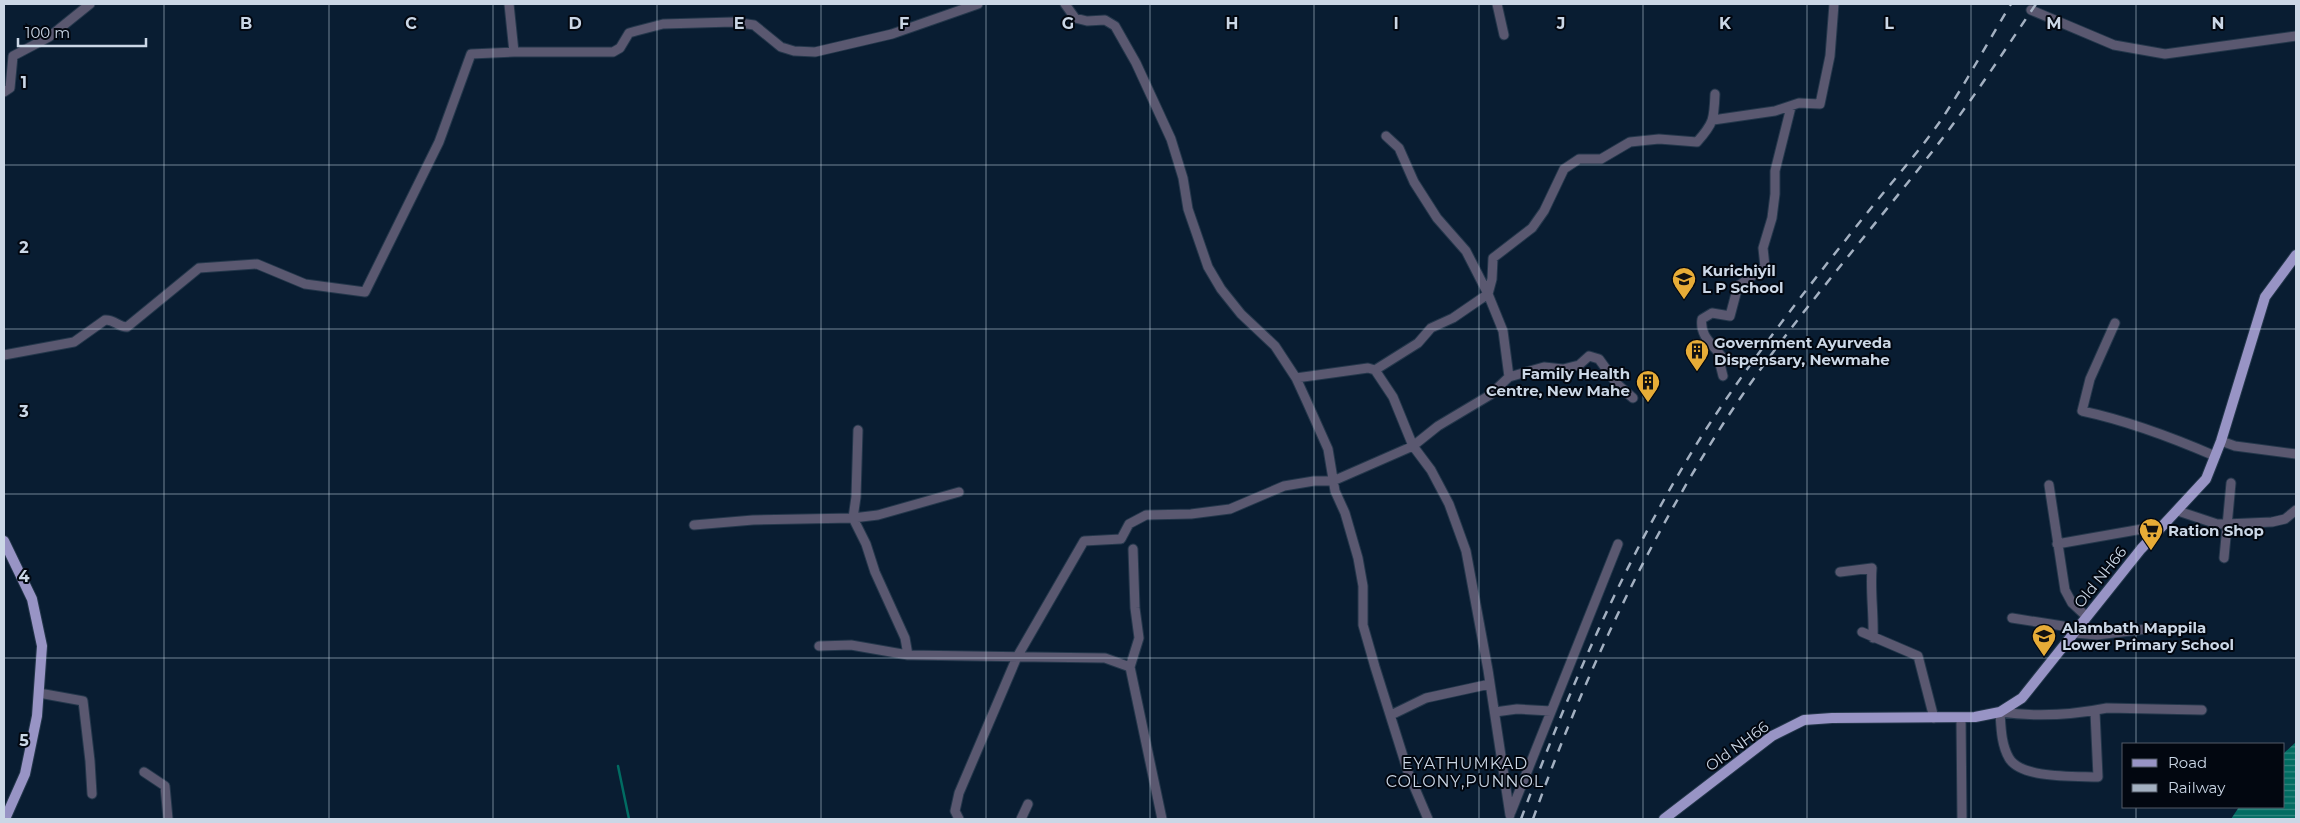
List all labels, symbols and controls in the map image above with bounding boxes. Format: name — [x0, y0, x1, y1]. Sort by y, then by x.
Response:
text: B — [240, 14, 252, 33]
text: C — [405, 14, 417, 33]
text: D — [568, 14, 582, 33]
text: E — [734, 14, 744, 33]
text: F — [899, 14, 909, 33]
text: G — [1062, 14, 1074, 33]
text: H — [1226, 14, 1238, 33]
text: I — [1393, 14, 1399, 33]
text: J — [1556, 14, 1565, 33]
text: K — [1719, 14, 1732, 33]
text: L — [1884, 14, 1894, 33]
text: M — [2046, 14, 2062, 33]
text: N — [2212, 14, 2224, 33]
scale bar — [18, 15, 145, 47]
text: 100 m — [25, 23, 70, 42]
text: 1 — [21, 73, 27, 92]
text: 2 — [19, 238, 29, 257]
place label: Kurichiyil L P School — [1702, 261, 1784, 297]
school or university icon: Kurichiyil L P School — [1671, 266, 1697, 300]
place label: Government Ayurveda Dispensary, Newmahe — [1714, 333, 1891, 369]
building icon: Government Ayurveda Dispensary, Newmahe — [1684, 338, 1710, 372]
place label: Family Health Centre, New Mahe — [1486, 364, 1630, 400]
building icon: Family Health Centre, New Mahe — [1635, 369, 1661, 403]
text: 3 — [18, 402, 29, 421]
supermarket icon: Ration Shop — [2138, 517, 2164, 551]
place label: Ration Shop — [2168, 521, 2264, 540]
street label: Old NH66 — [2070, 543, 2130, 611]
text: 4 — [18, 567, 30, 586]
place label: Alambath Mappila Lower Primary School — [2061, 618, 2234, 654]
school or university icon: Alambath Mappila Lower Primary School — [2031, 623, 2057, 657]
street label: Old NH66 — [1702, 717, 1772, 775]
text: 5 — [19, 731, 29, 750]
legend — [2122, 743, 2285, 808]
text: Road — [2168, 753, 2207, 772]
district label: EYATHUMKAD COLONY,PUNNOL — [1386, 754, 1544, 791]
text: Railway — [2168, 778, 2226, 797]

